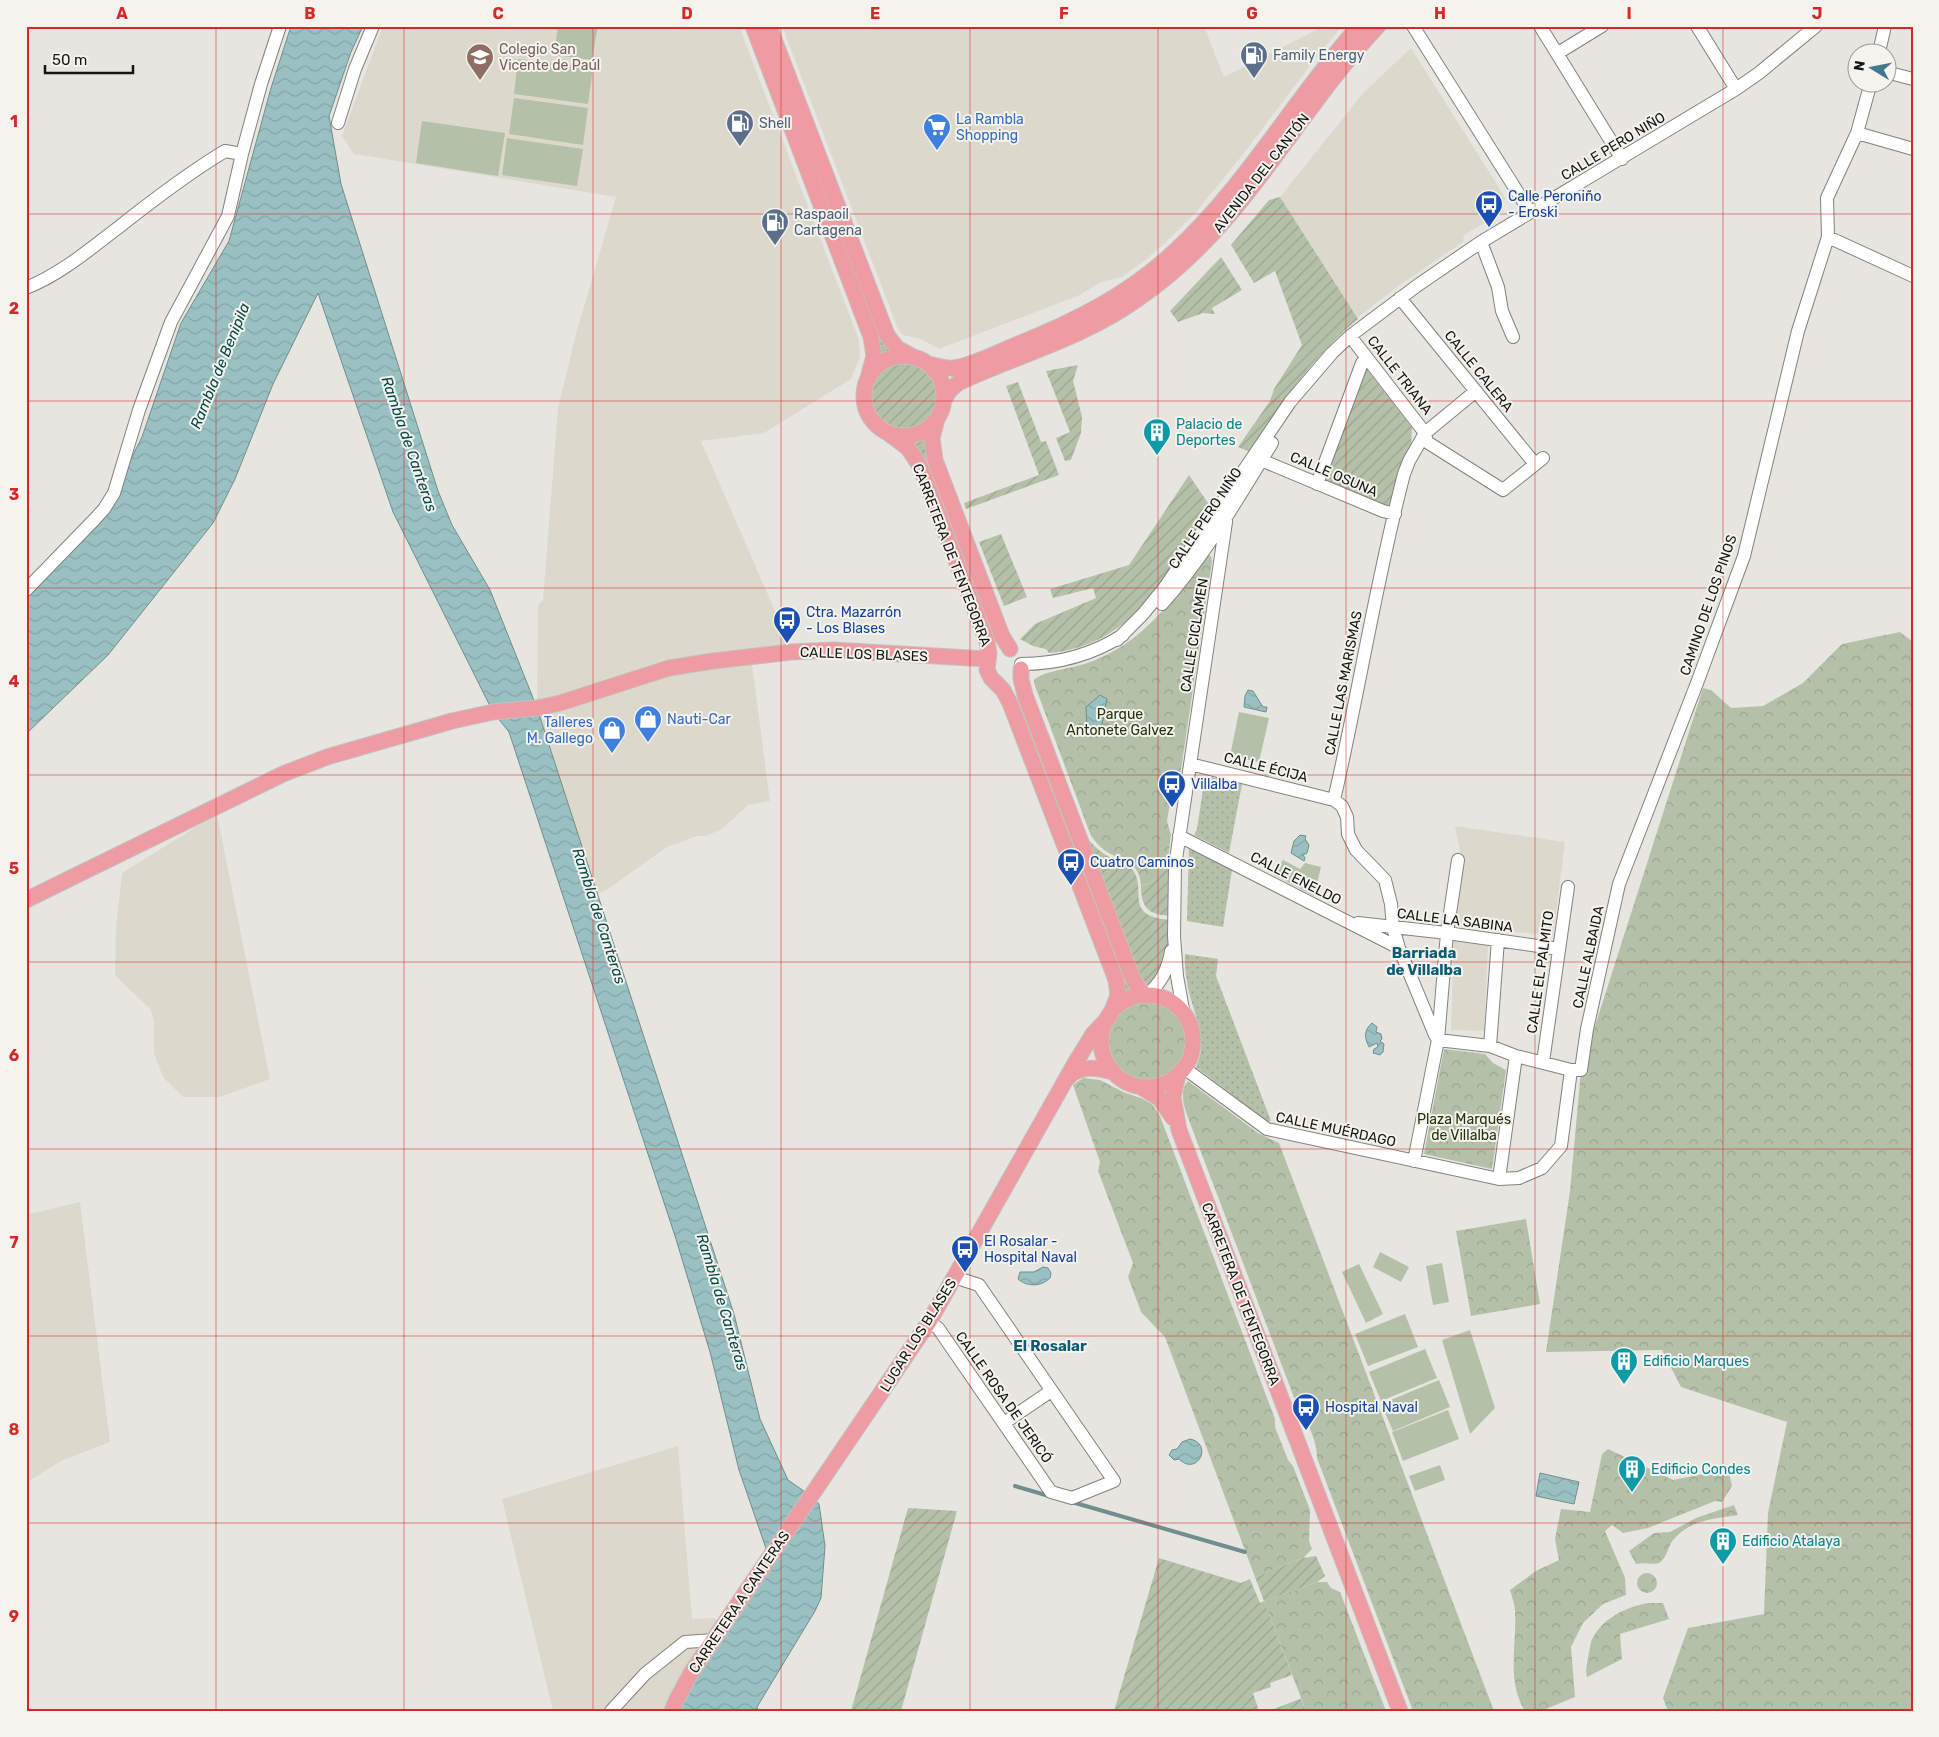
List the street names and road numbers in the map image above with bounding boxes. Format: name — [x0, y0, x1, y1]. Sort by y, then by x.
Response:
street label: CALLE PERO NIÑO — [1558, 108, 1668, 184]
street label: AVENIDA DEL CANTÓN — [1209, 110, 1313, 236]
street label: CALLE CALERA — [1441, 327, 1517, 416]
street label: CALLE TRIANA — [1364, 332, 1436, 419]
street label: CALLE OSUNA — [1287, 448, 1381, 501]
street label: CARRETERA DE TENTEGORRA — [909, 461, 995, 650]
street label: CALLE PERO NIÑO — [1164, 464, 1246, 572]
street label: CAMINO DE LOS PINOS — [1676, 532, 1741, 678]
street label: CALLE CICLAMEN — [1177, 577, 1212, 693]
street label: CALLE LAS MARISMAS — [1321, 609, 1366, 757]
street label: CALLE LOS BLASES — [800, 644, 929, 665]
street label: CALLE ÉCIJA — [1222, 748, 1310, 786]
street label: CALLE ENELDO — [1247, 848, 1344, 909]
street label: CALLE ALBAIDA — [1569, 904, 1608, 1010]
street label: CALLE LA SABINA — [1396, 905, 1515, 936]
street label: CALLE EL PALMITO — [1523, 910, 1558, 1035]
street label: CALLE MUÉRDAGO — [1274, 1107, 1398, 1151]
street label: CARRETERA DE TENTEGORRA — [1198, 1200, 1284, 1389]
street label: LUGAR LOS BLASES — [877, 1275, 960, 1395]
street label: CALLE ROSA DE JERICÓ — [952, 1328, 1056, 1466]
street label: CARRETERA A CANTERAS — [685, 1528, 794, 1677]

